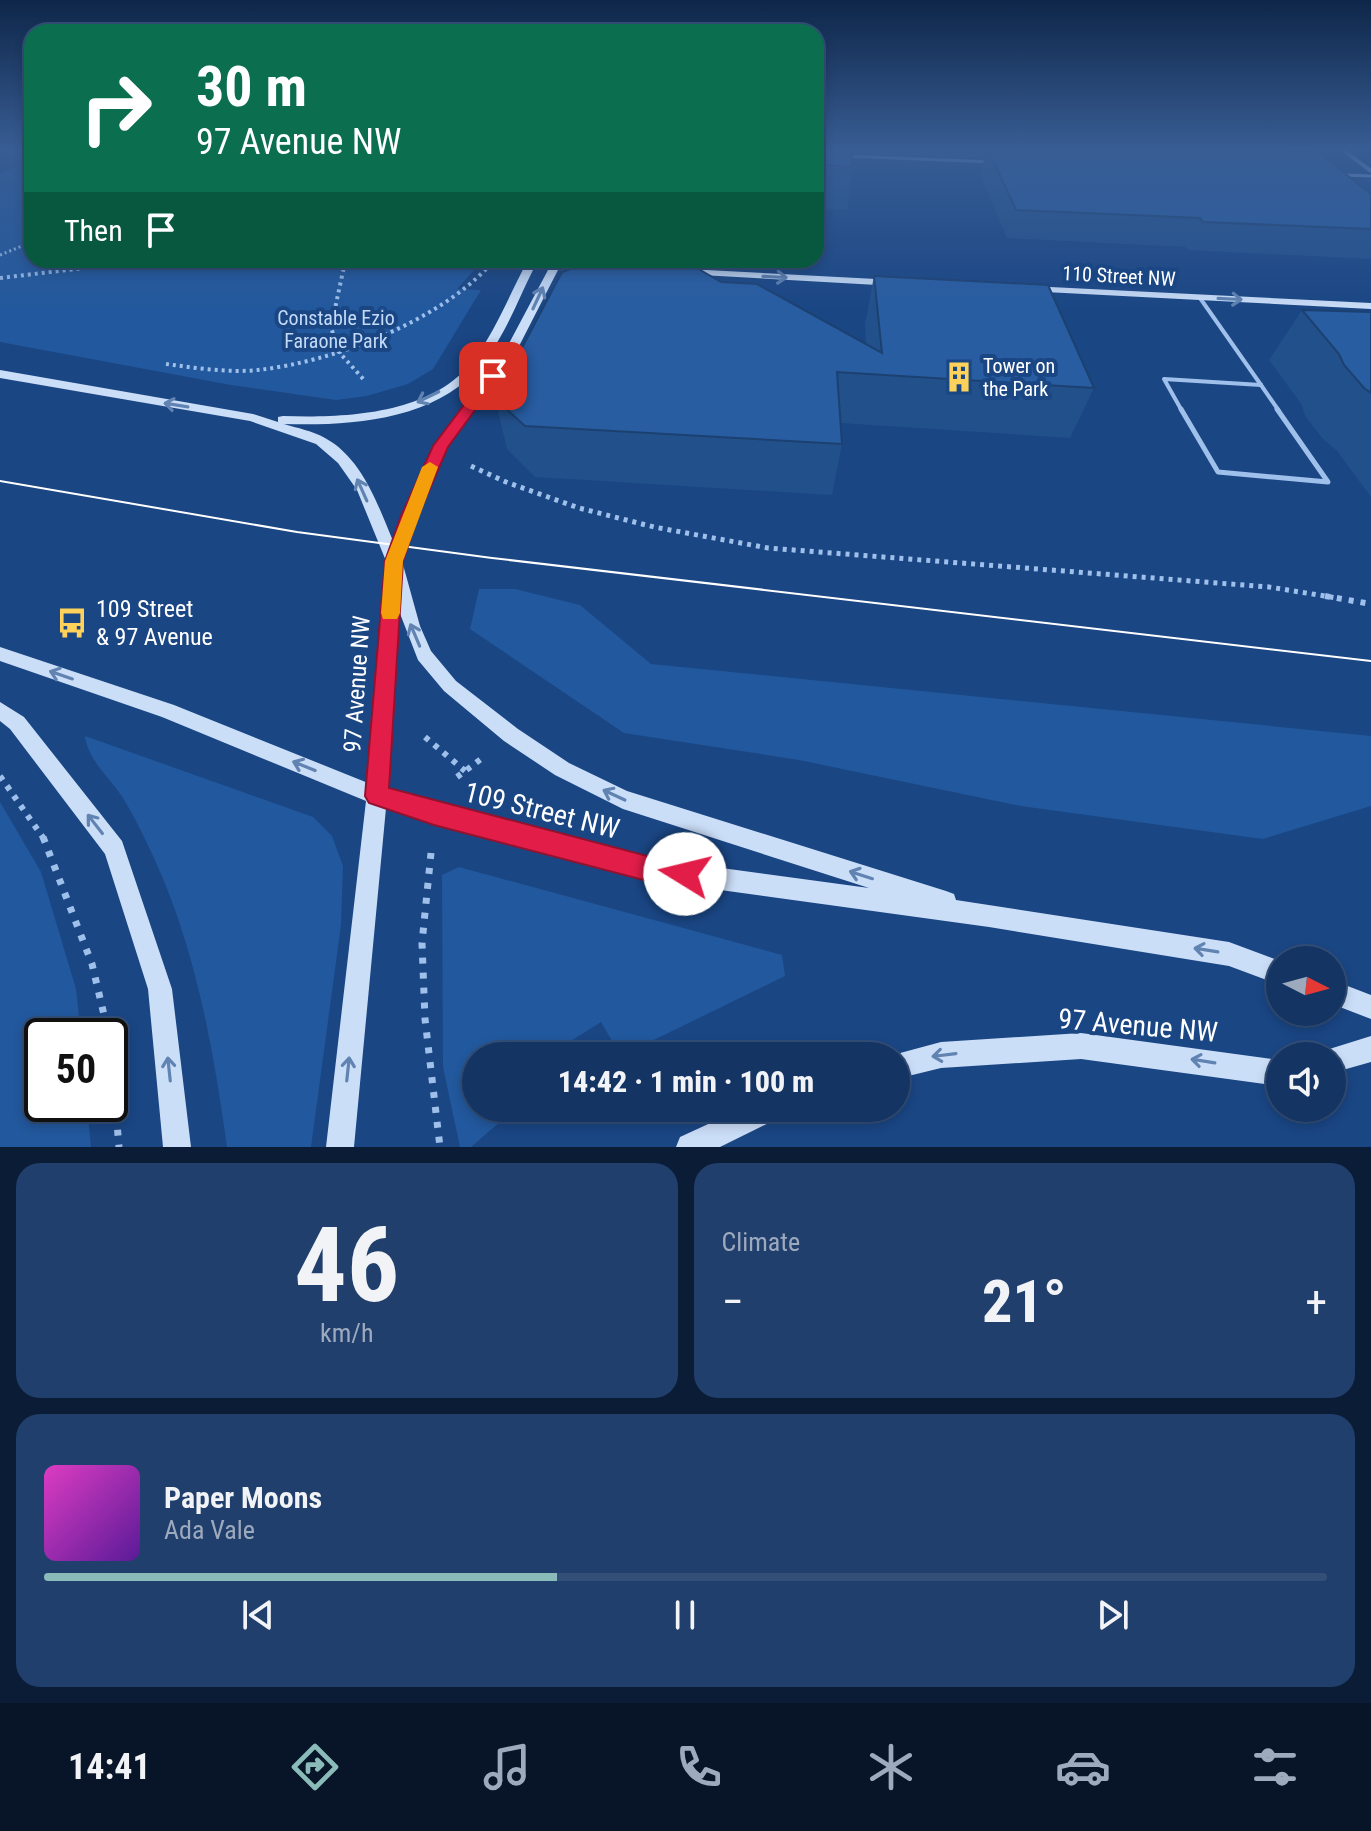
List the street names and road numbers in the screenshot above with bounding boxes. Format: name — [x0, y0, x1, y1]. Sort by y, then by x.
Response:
street label: 110 Street NW — [1062, 261, 1176, 291]
street label: 97 Avenue NW — [338, 615, 376, 753]
street label: 109 Street NW — [461, 775, 623, 846]
street label: 97 Avenue NW — [1057, 1002, 1219, 1049]

